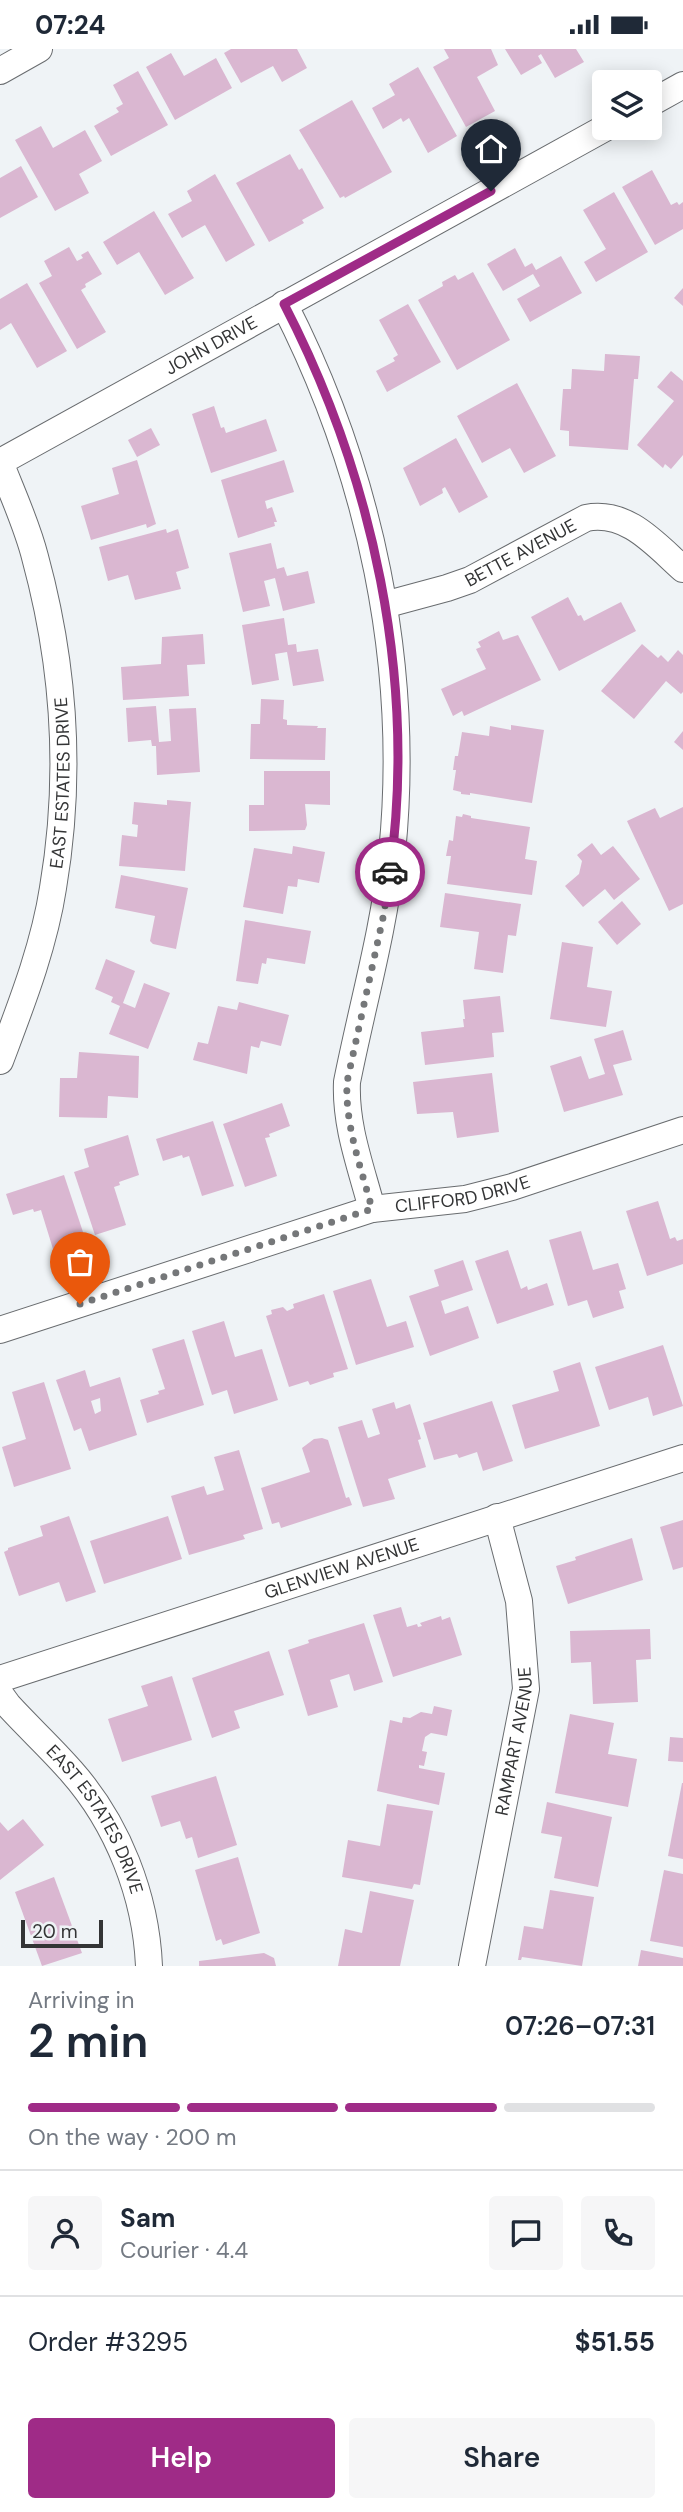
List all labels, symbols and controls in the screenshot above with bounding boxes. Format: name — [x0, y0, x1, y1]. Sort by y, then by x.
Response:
text: 07:24 — [35, 8, 105, 42]
map controls — [592, 70, 662, 140]
button: layers — [592, 70, 662, 140]
pin — [461, 119, 521, 191]
icon: home — [472, 130, 510, 168]
street label: JOHN DRIVE — [161, 310, 262, 381]
street label: BETTE AVENUE — [461, 513, 581, 593]
street label: EAST ESTATES DRIVE — [44, 696, 76, 870]
courier — [355, 837, 425, 907]
icon: car — [371, 853, 409, 891]
street label: CLIFFORD DRIVE — [394, 1170, 533, 1218]
pin — [50, 1232, 110, 1304]
icon: bag — [61, 1243, 99, 1281]
street label: GLENVIEW AVENUE — [261, 1532, 422, 1605]
street label: RAMPART AVENUE — [490, 1666, 538, 1818]
street label: EAST ESTATES DRIVE — [41, 1739, 149, 1897]
scale bar — [21, 1917, 103, 1949]
text: 20 m — [32, 1919, 78, 1944]
text: Arriving in — [28, 1985, 134, 2015]
text: 07:26–07:31 — [505, 2009, 655, 2043]
text: 2 min — [28, 2011, 148, 2071]
text: On the way · 200 m — [28, 2122, 237, 2152]
button: person — [28, 2196, 102, 2270]
button: chat — [489, 2196, 563, 2270]
button: phone — [581, 2196, 655, 2270]
text: Sam — [120, 2201, 175, 2235]
text: Courier · 4.4 — [120, 2235, 248, 2265]
text: Order #3295 — [28, 2325, 188, 2359]
text: $51.55 — [575, 2325, 655, 2359]
button: Help — [28, 2418, 335, 2498]
button: Share — [349, 2418, 655, 2498]

